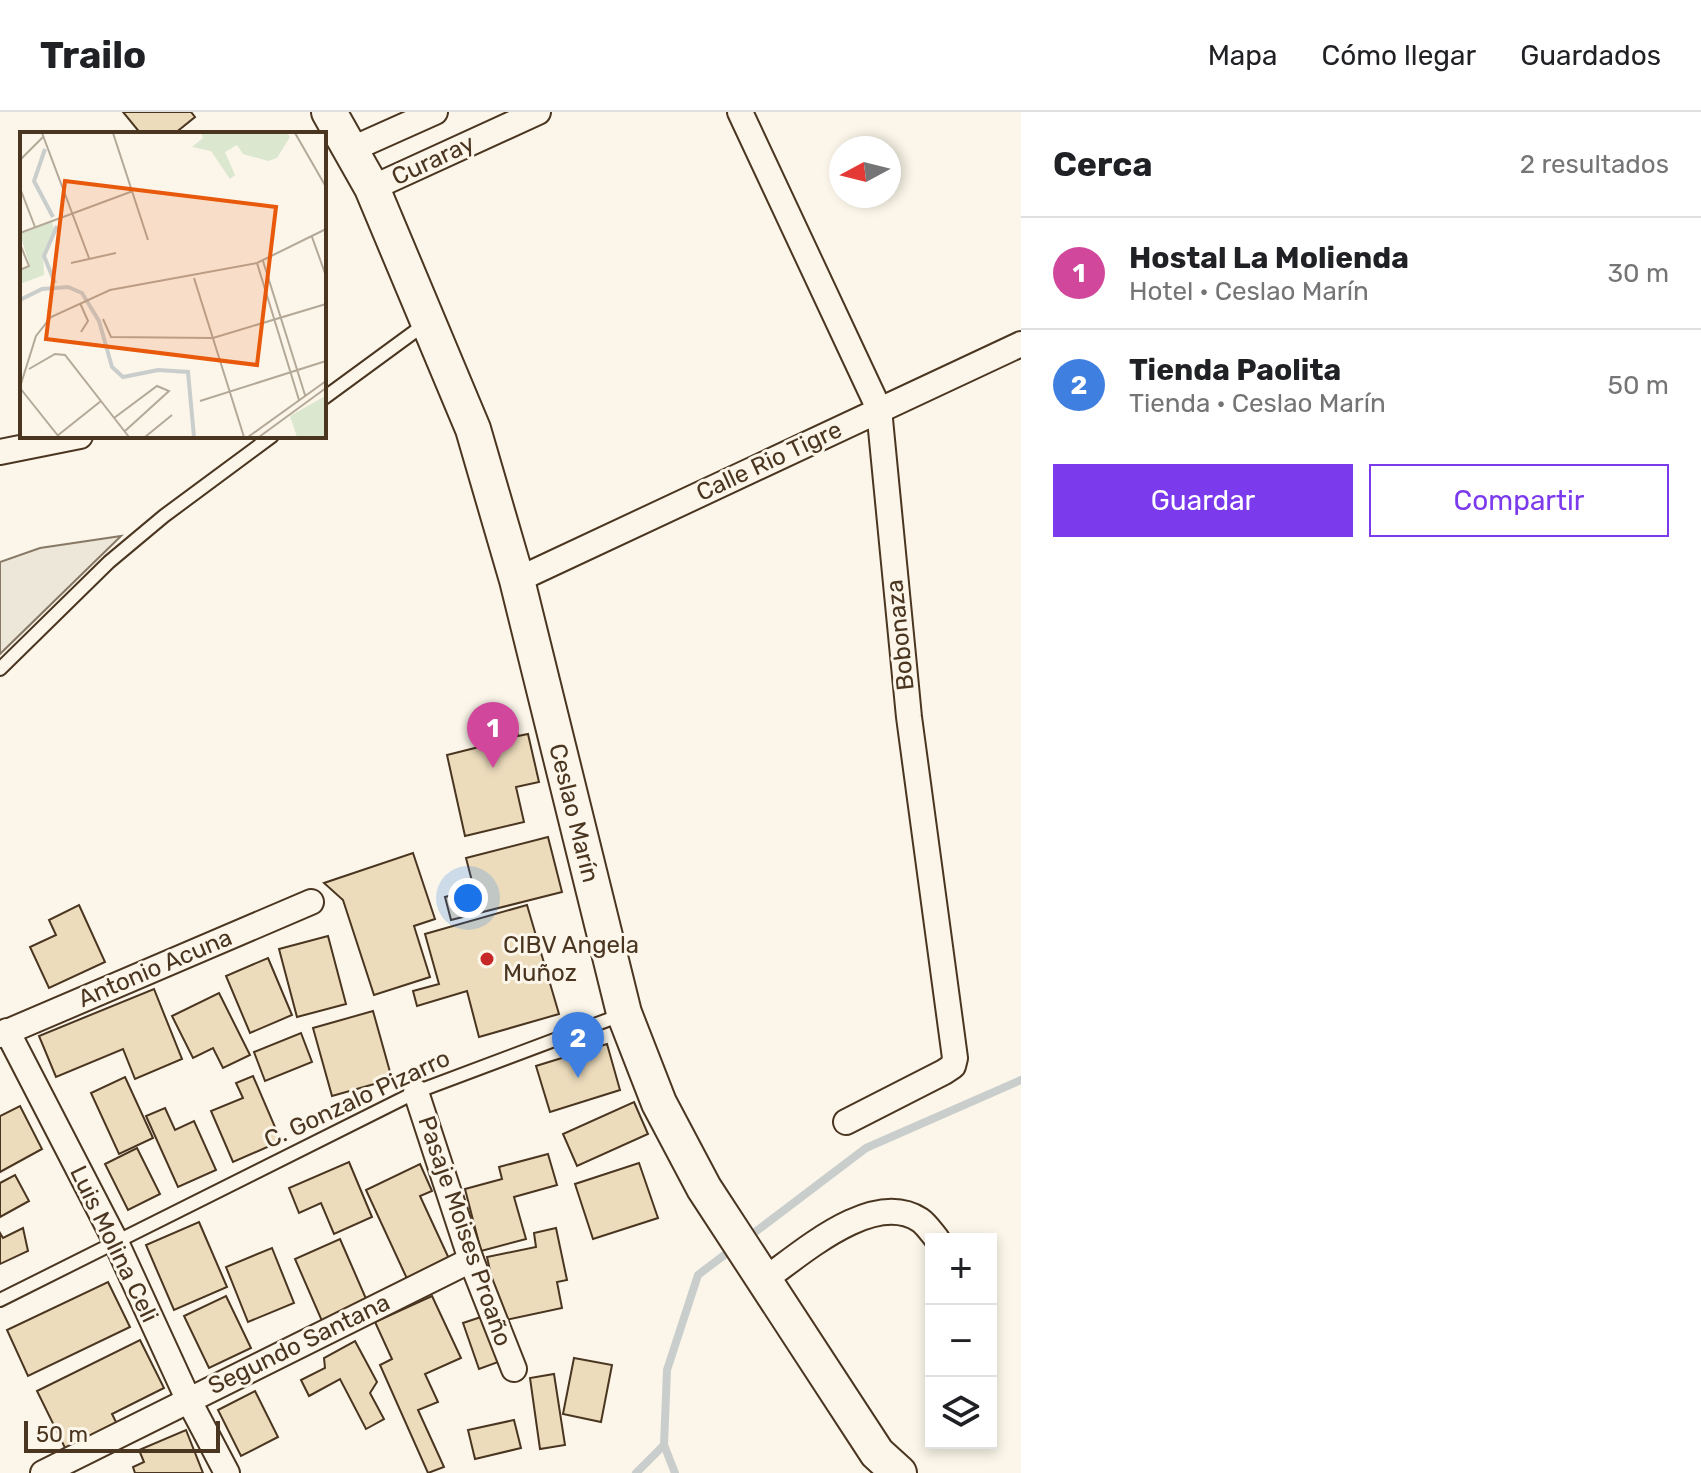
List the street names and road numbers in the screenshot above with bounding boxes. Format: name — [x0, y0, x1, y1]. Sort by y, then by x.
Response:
street label: Curaray — [387, 129, 479, 191]
street label: Calle Rio Tigre — [692, 415, 846, 507]
street label: Bobonaza — [880, 578, 920, 692]
street label: Ceslao Marín — [543, 741, 605, 885]
street label: Antonio Acuna — [74, 923, 236, 1013]
street label: C. Gonzalo Pizarro — [260, 1044, 454, 1154]
street label: Pasaje Moises Proaño — [412, 1112, 518, 1350]
street label: Luis Molina Celi — [64, 1161, 164, 1327]
street label: Segundo Santana — [204, 1288, 394, 1400]

